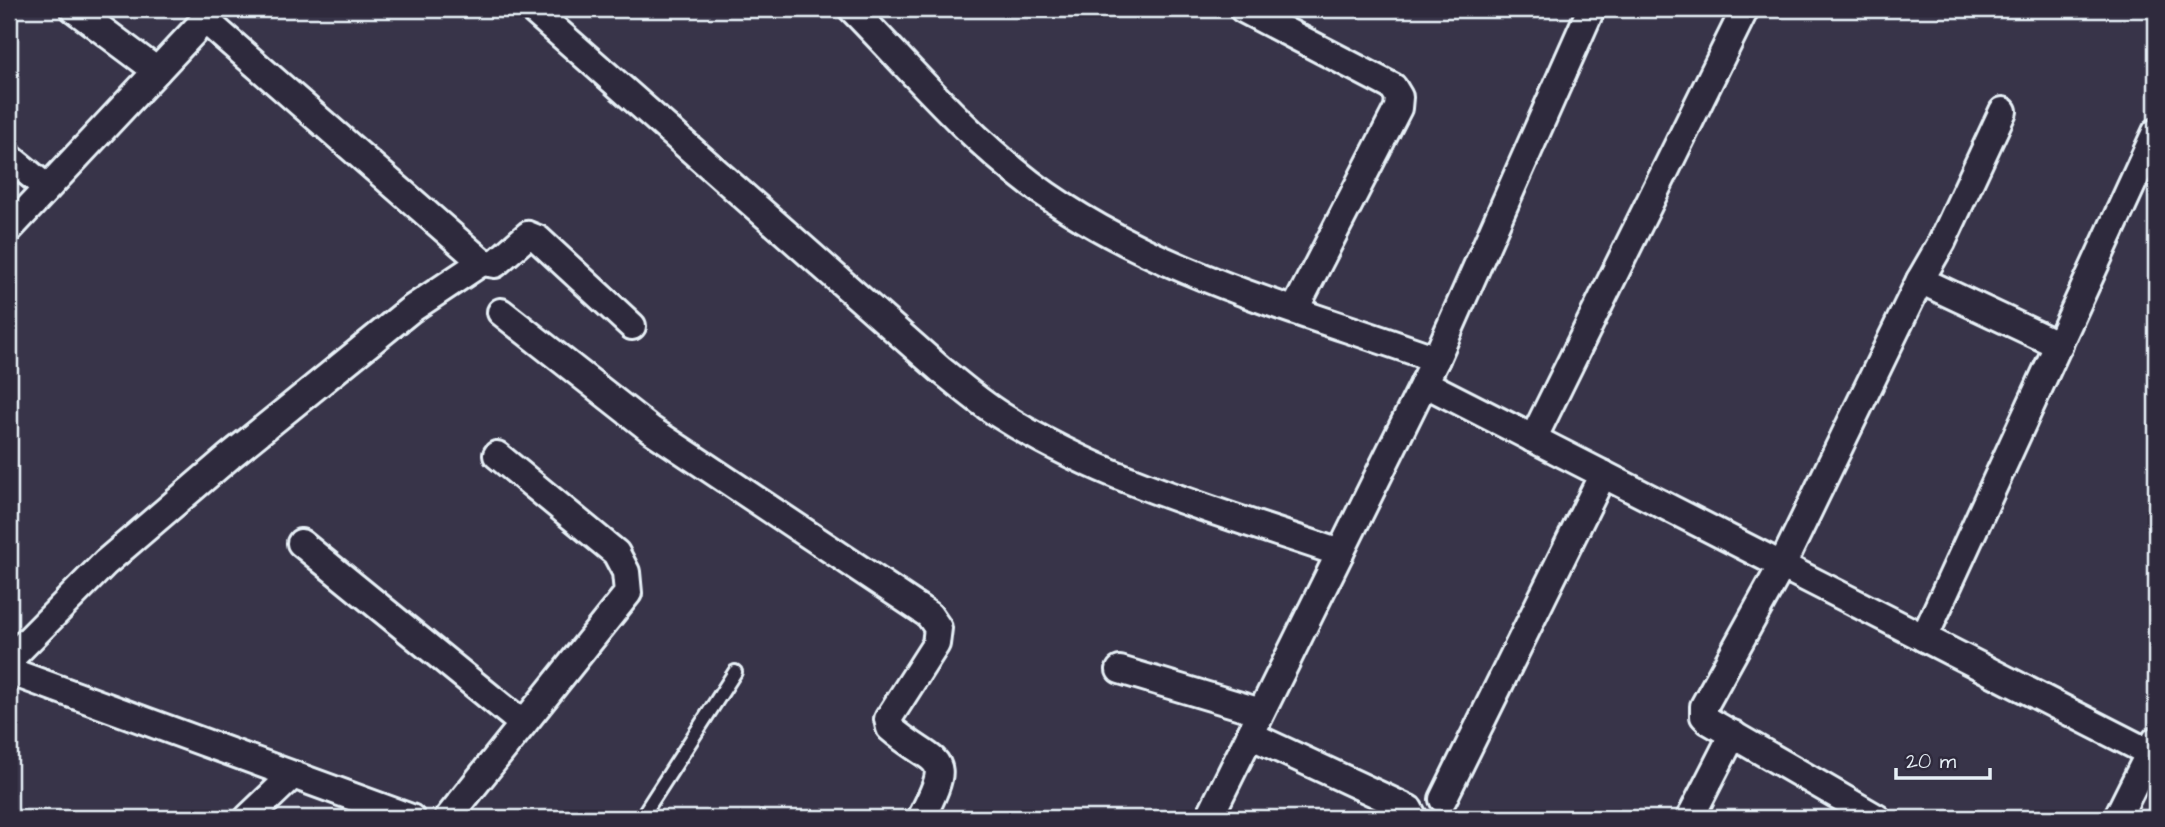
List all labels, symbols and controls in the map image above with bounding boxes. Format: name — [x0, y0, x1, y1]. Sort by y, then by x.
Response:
scale bar — [1896, 736, 1990, 780]
text: 20 m — [1906, 747, 1957, 776]

